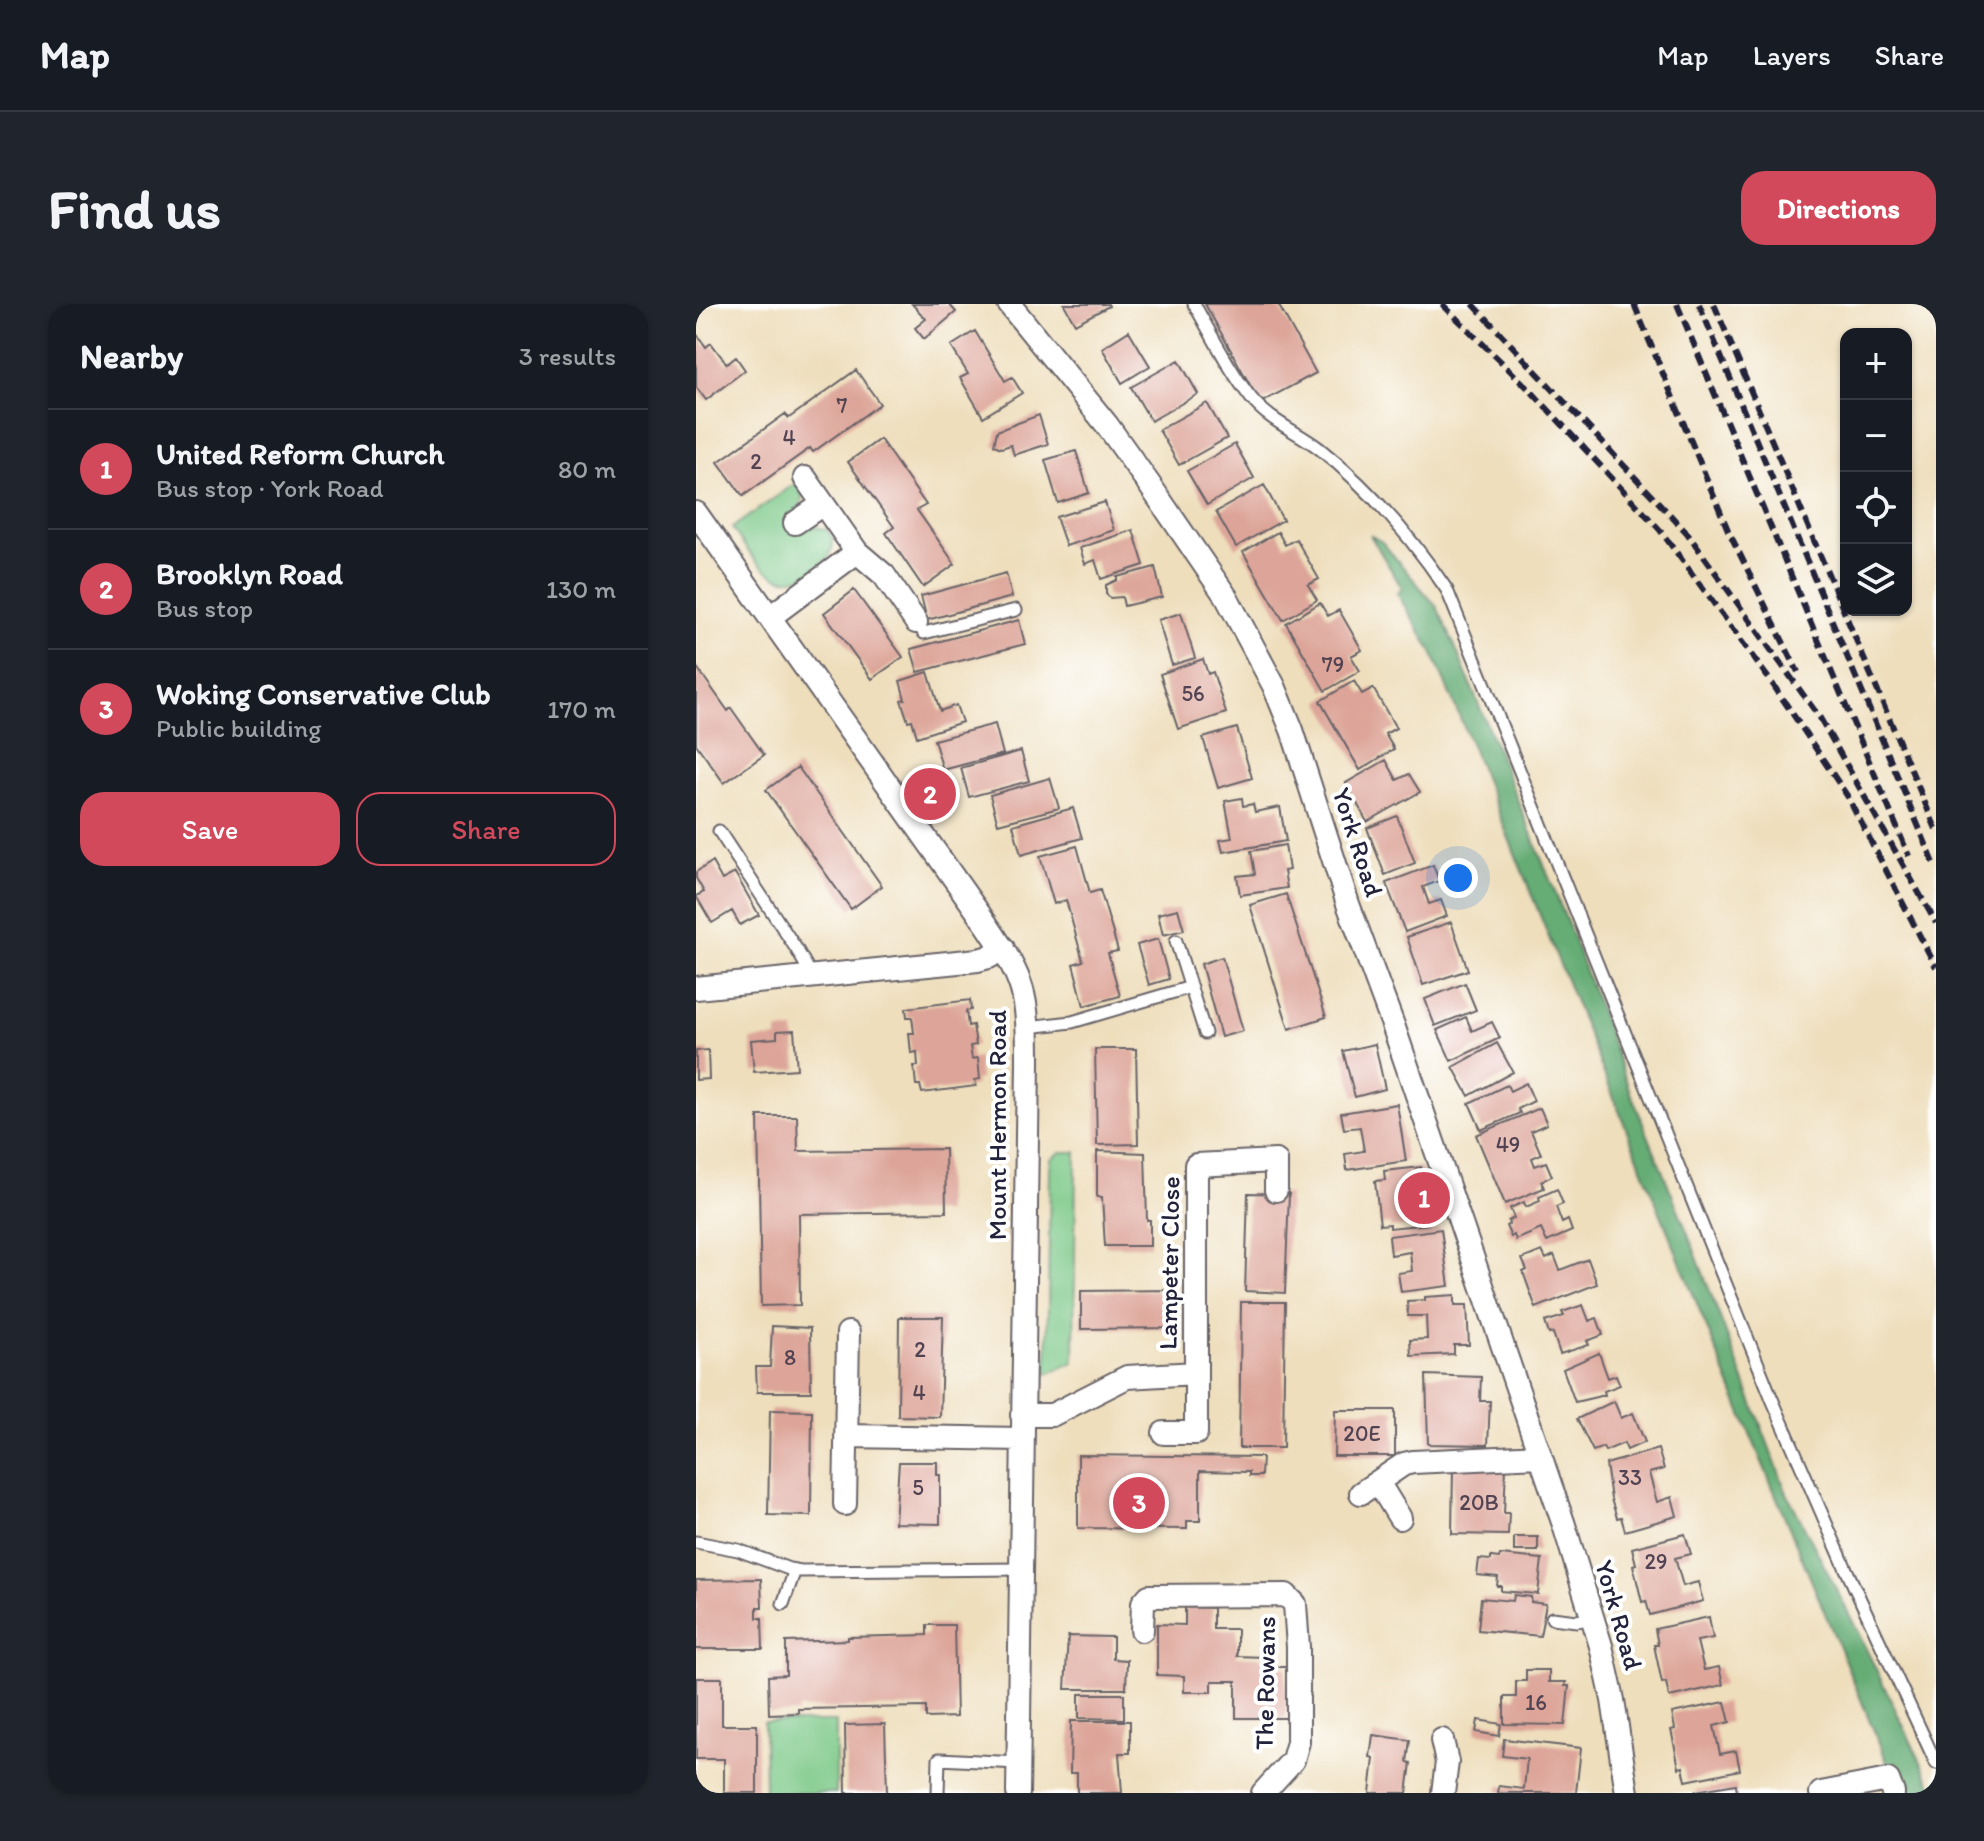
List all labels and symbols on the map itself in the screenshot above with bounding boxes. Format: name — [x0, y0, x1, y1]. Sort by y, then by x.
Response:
house number: 7 — [837, 392, 848, 419]
house number: 4 — [782, 424, 796, 451]
house number: 2 — [750, 448, 762, 475]
house number: 79 — [1322, 651, 1344, 678]
house number: 56 — [1181, 680, 1205, 707]
pin: 2 — [904, 764, 956, 824]
street label: York Road — [1325, 783, 1391, 901]
your location — [1438, 858, 1478, 898]
street label: Mount Hermon Road — [981, 1010, 1013, 1240]
house number: 49 — [1496, 1131, 1520, 1158]
pin: 1 — [1398, 1168, 1450, 1228]
street label: Lampeter Close — [1151, 1176, 1187, 1350]
house number: 2 — [914, 1336, 926, 1363]
house number: 8 — [784, 1344, 796, 1371]
house number: 4 — [912, 1379, 926, 1406]
house number: 20E — [1343, 1420, 1381, 1447]
house number: 33 — [1618, 1464, 1642, 1491]
pin: 3 — [1113, 1473, 1165, 1533]
house number: 5 — [912, 1474, 924, 1501]
house number: 20B — [1459, 1489, 1499, 1516]
house number: 29 — [1644, 1548, 1668, 1575]
street label: York Road — [1588, 1556, 1650, 1674]
street label: The Rowans — [1248, 1616, 1282, 1750]
house number: 16 — [1525, 1689, 1547, 1716]

